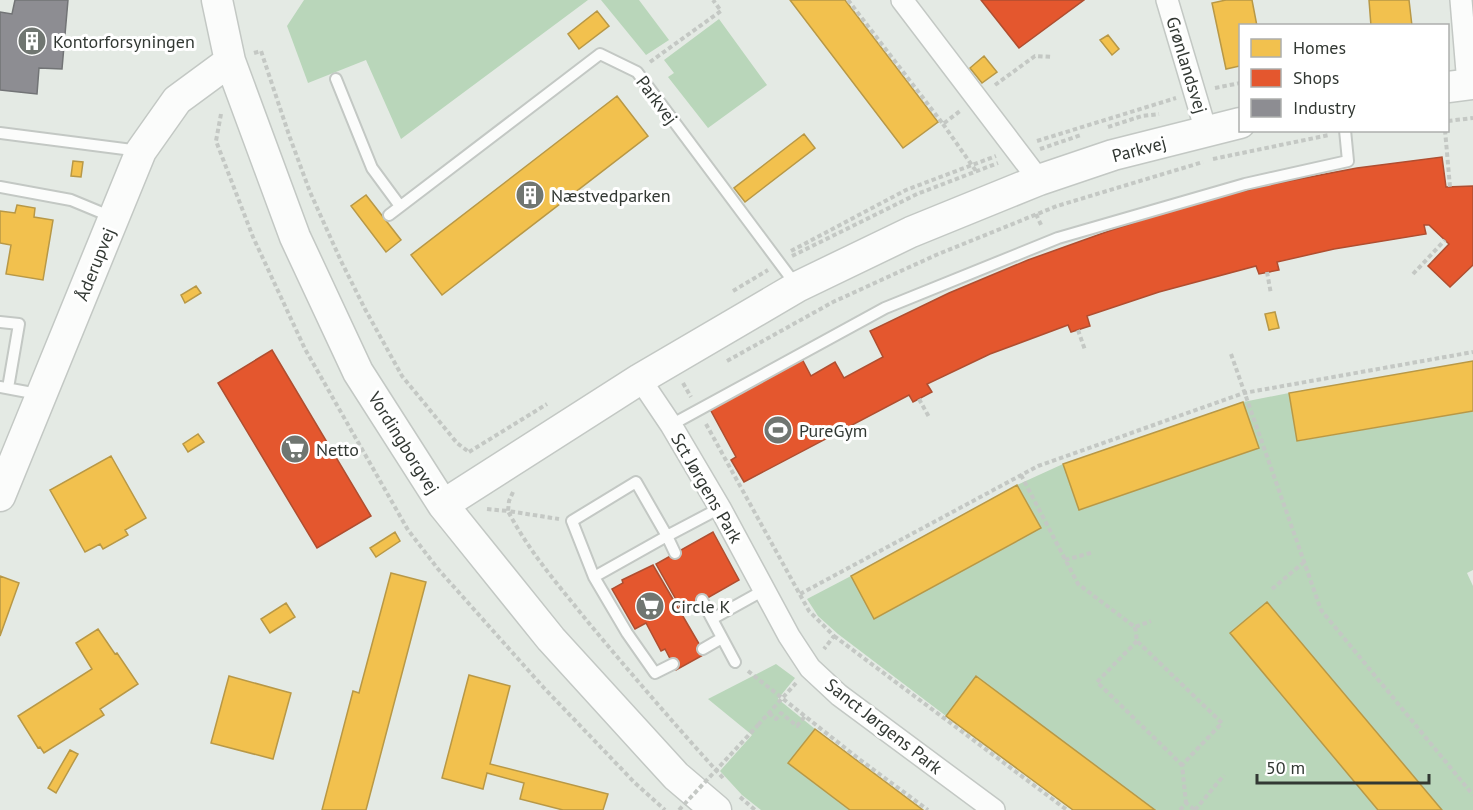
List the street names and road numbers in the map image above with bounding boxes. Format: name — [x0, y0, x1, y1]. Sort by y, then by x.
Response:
street label: Grønlandsvej — [1161, 14, 1213, 116]
street label: Parkvej — [631, 71, 683, 129]
street label: Parkvej — [1109, 131, 1169, 167]
street label: Åderupvej — [70, 224, 120, 304]
street label: Vordingborgvej — [363, 387, 445, 499]
street label: Sct Jørgens Park — [666, 429, 748, 548]
street label: Sanct Jørgens Park — [821, 673, 948, 779]

